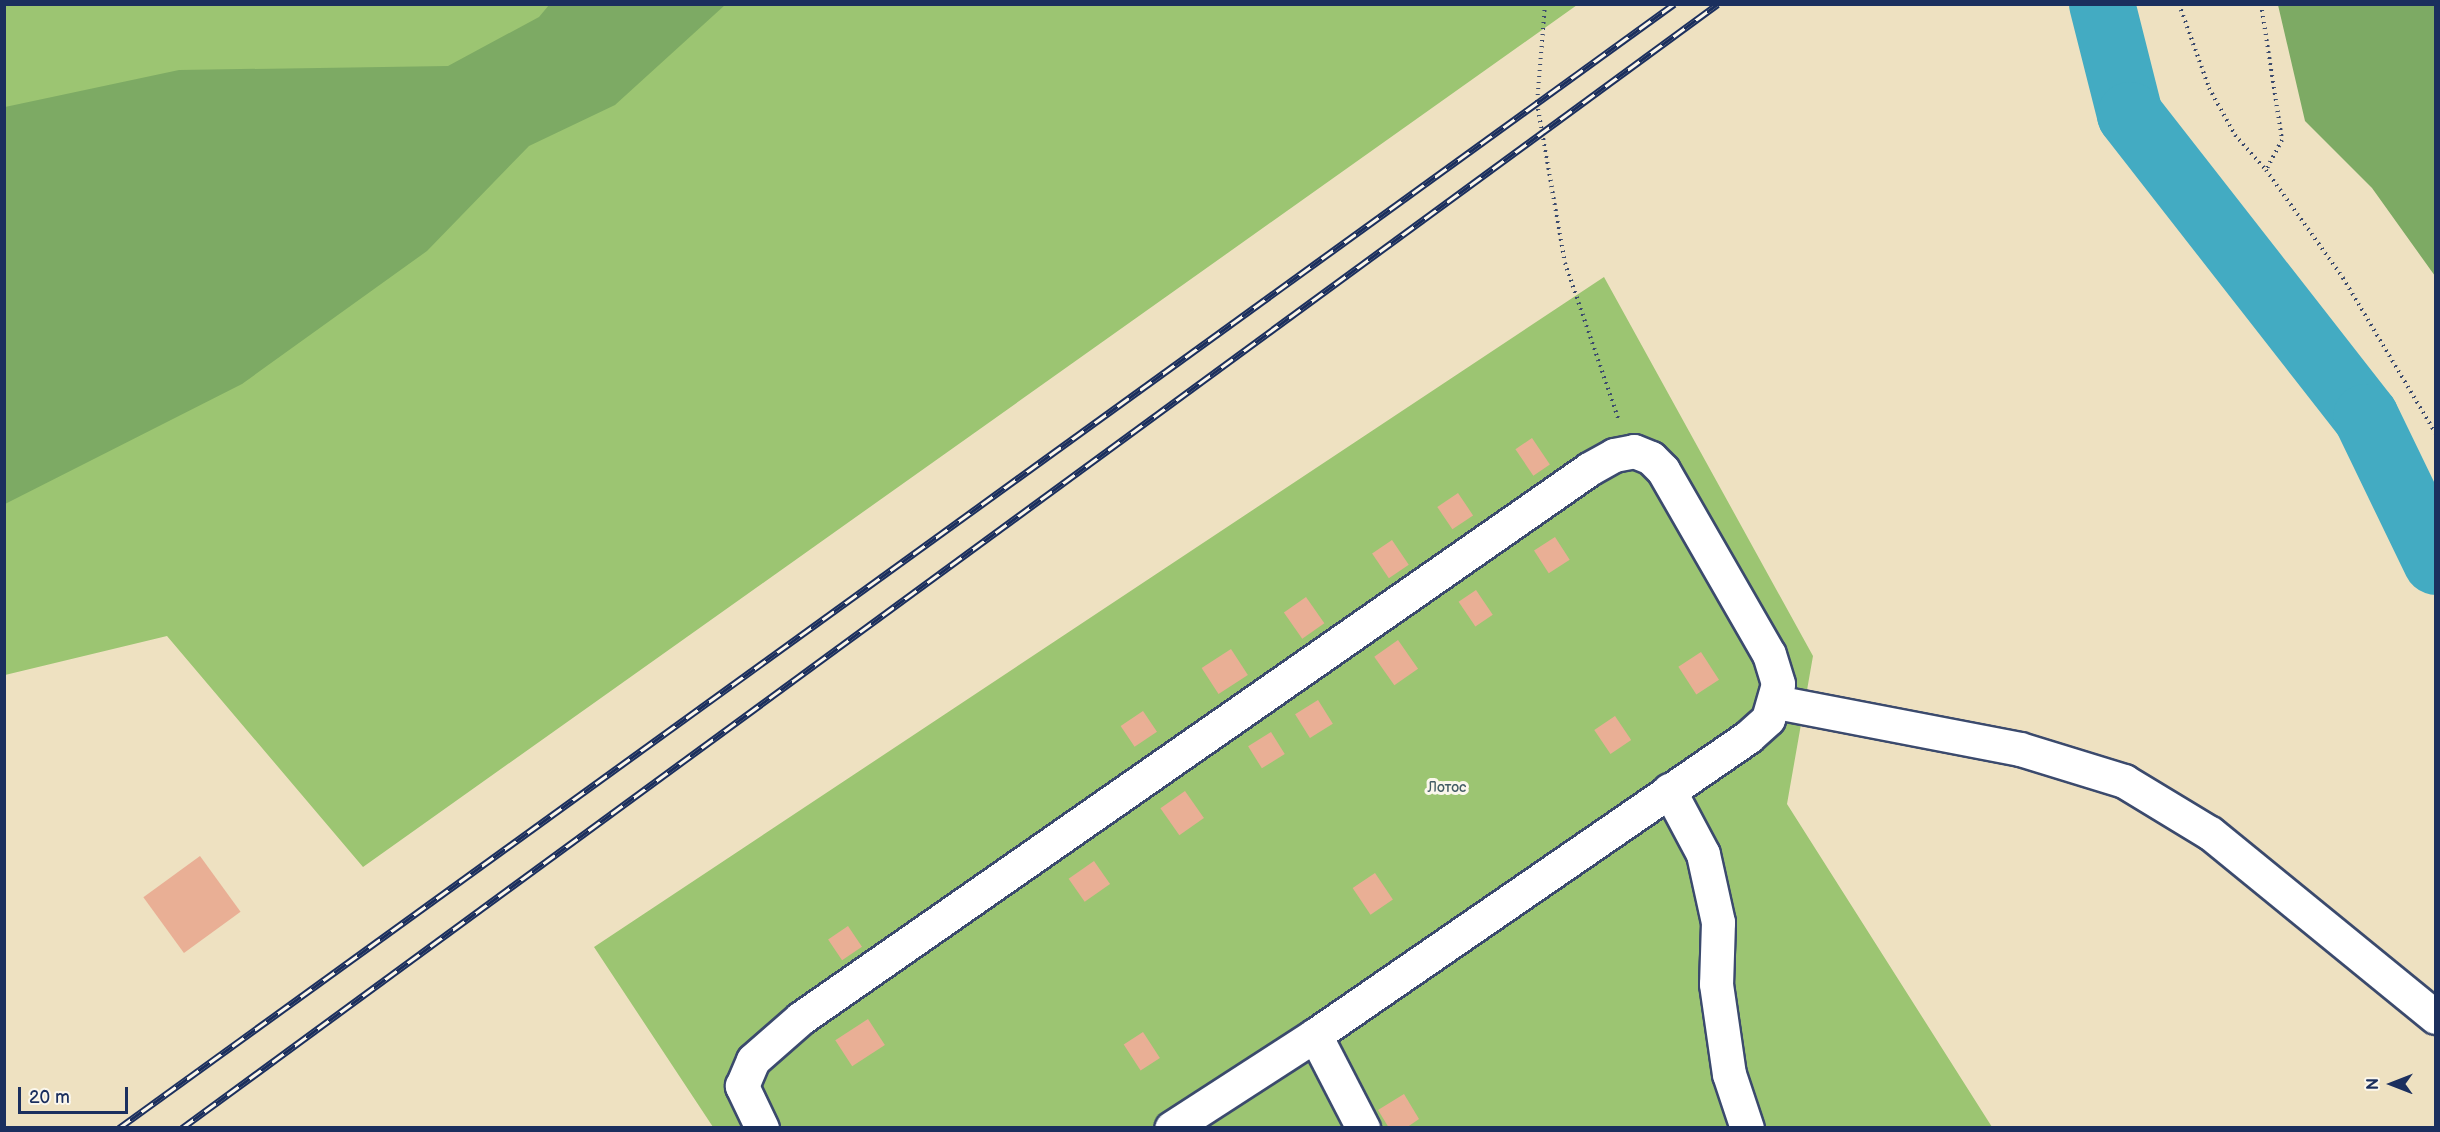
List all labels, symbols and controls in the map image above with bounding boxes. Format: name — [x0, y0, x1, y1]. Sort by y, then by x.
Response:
park label: Лотос — [1428, 779, 1466, 797]
north arrow — [2362, 1054, 2422, 1114]
scale bar — [21, 1075, 130, 1113]
text: N — [2364, 1078, 2383, 1090]
text: 20 m — [29, 1087, 70, 1108]

